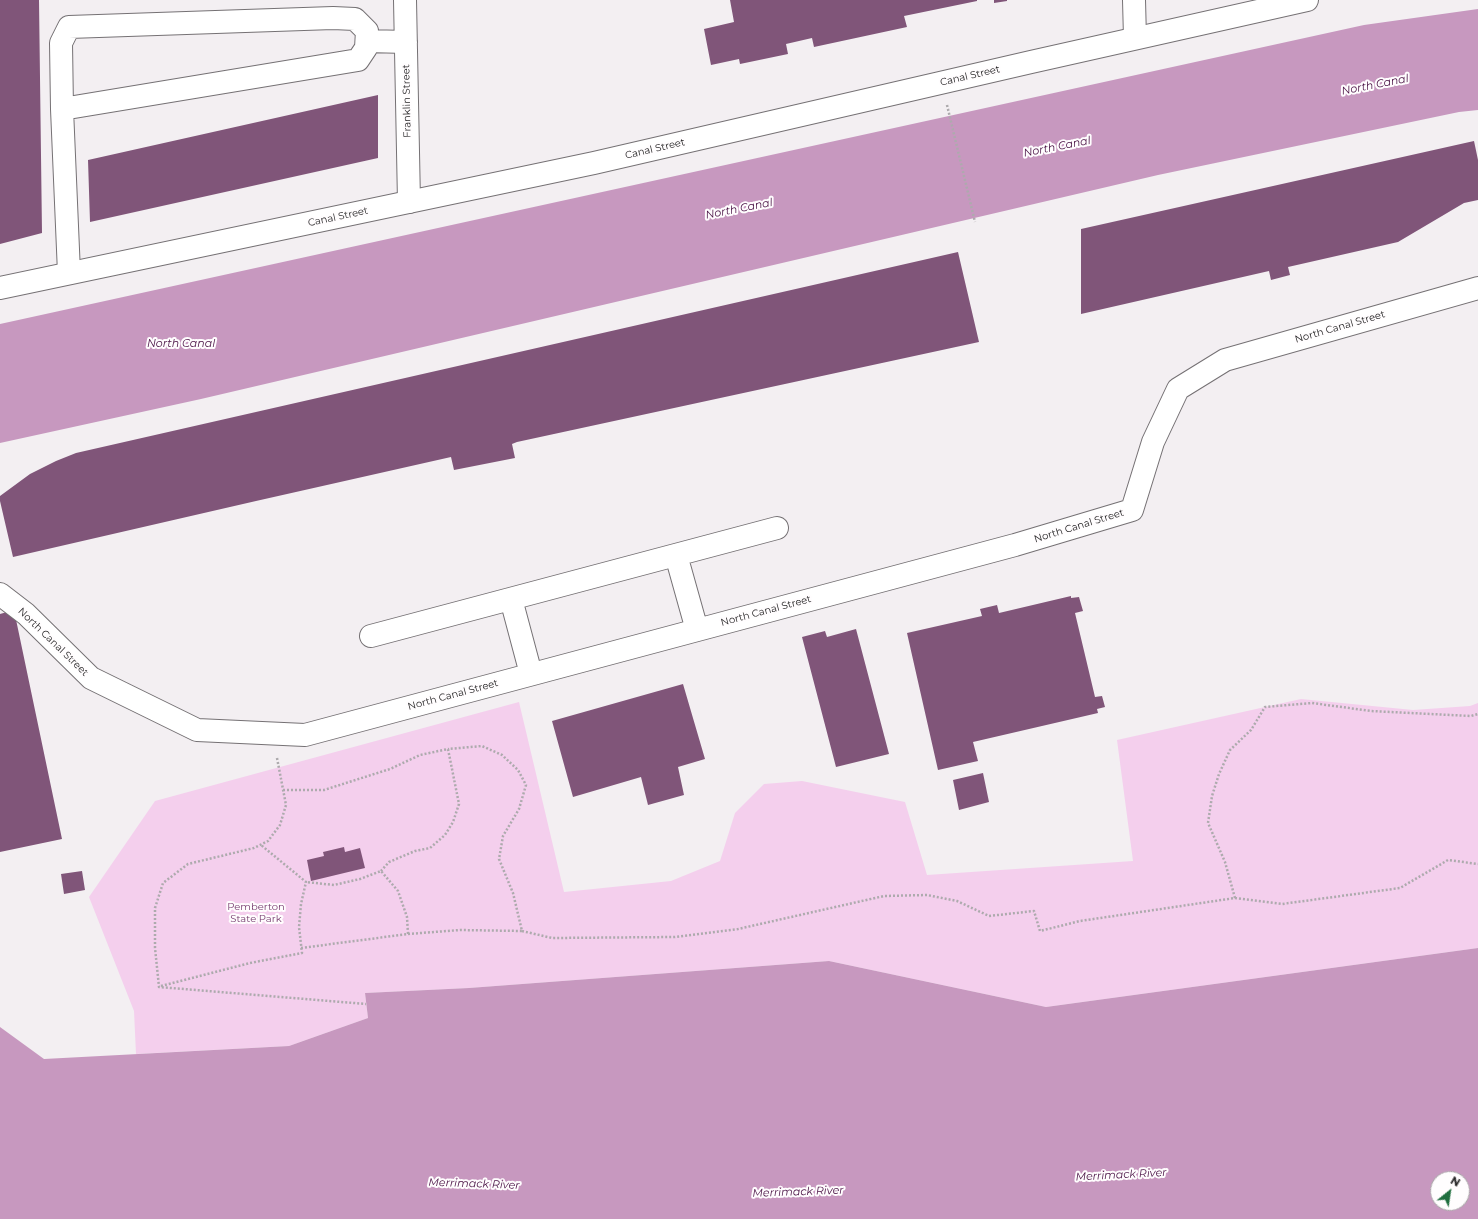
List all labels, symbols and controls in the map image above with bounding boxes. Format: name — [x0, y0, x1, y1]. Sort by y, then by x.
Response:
street label: Canal Street — [939, 63, 1001, 89]
street label: Franklin Street — [400, 64, 414, 138]
water label: North Canal — [1340, 72, 1410, 98]
water label: North Canal — [1022, 134, 1092, 160]
street label: Canal Street — [624, 136, 686, 162]
water label: North Canal — [704, 196, 774, 222]
street label: Canal Street — [307, 205, 369, 229]
street label: North Canal Street — [1294, 308, 1386, 346]
water label: North Canal — [147, 337, 215, 351]
street label: North Canal Street — [1033, 507, 1125, 545]
street label: North Canal Street — [719, 593, 813, 629]
street label: North Canal Street — [15, 605, 91, 679]
street label: North Canal Street — [406, 677, 500, 713]
park label: Pemberton State Park — [227, 901, 285, 924]
water label: Merrimack River — [1075, 1166, 1167, 1184]
north arrow — [1430, 1171, 1470, 1211]
text: N — [1448, 1173, 1463, 1190]
water label: Merrimack River — [428, 1176, 520, 1192]
water label: Merrimack River — [752, 1184, 844, 1200]

